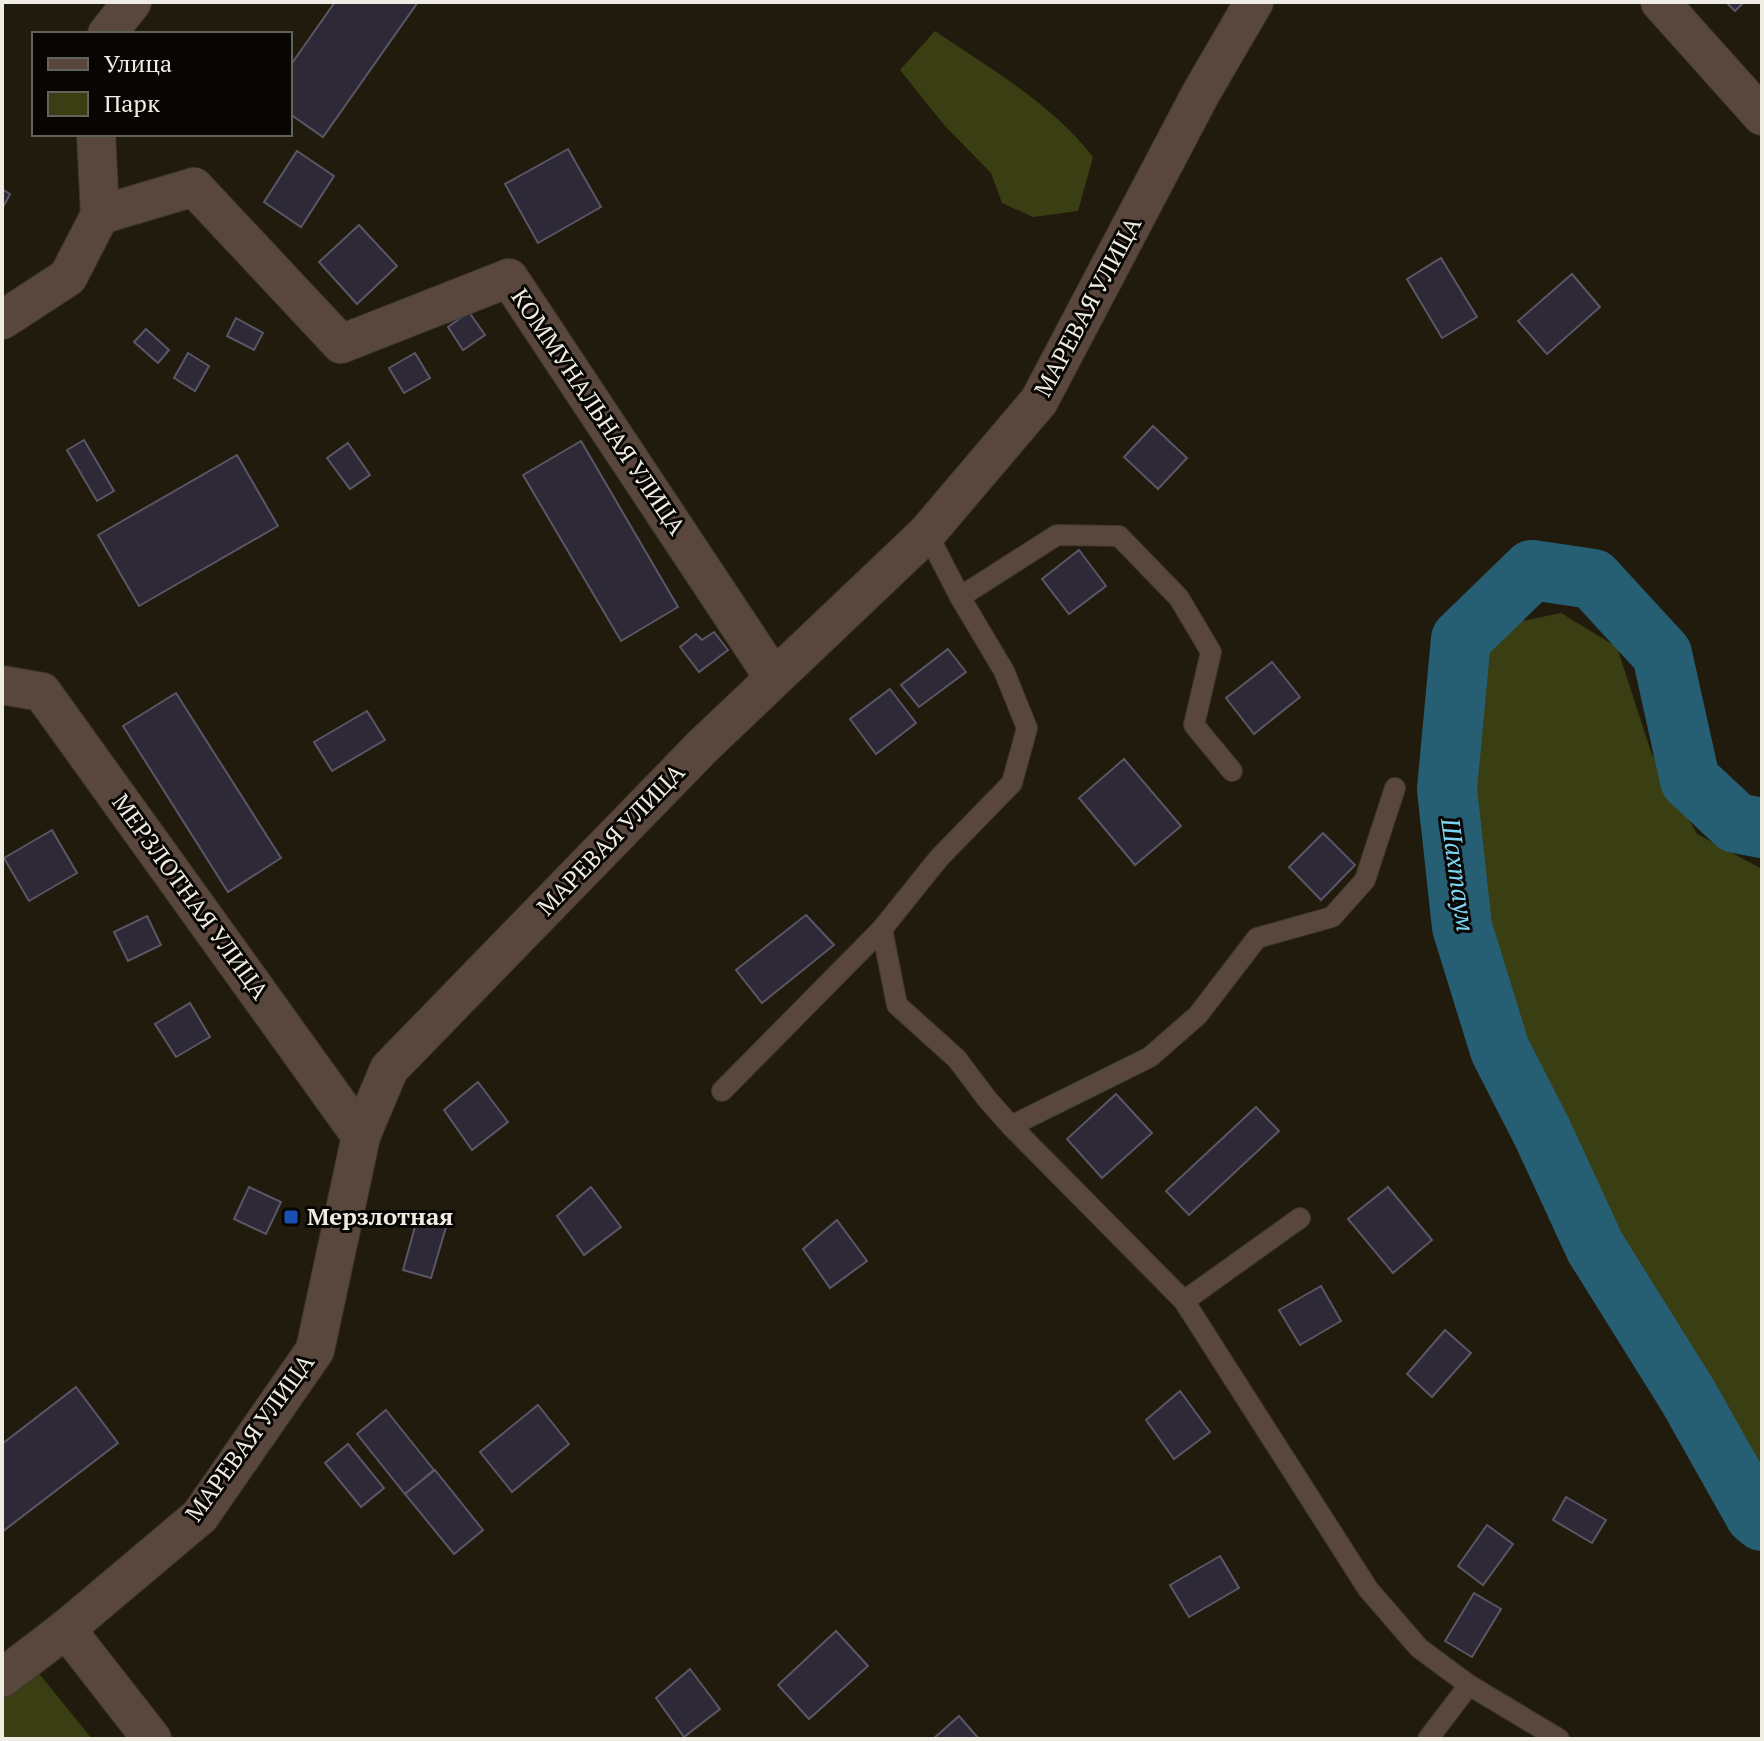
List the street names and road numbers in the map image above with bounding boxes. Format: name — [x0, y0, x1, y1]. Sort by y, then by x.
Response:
street label: МАРЕВАЯ УЛИЦА — [1026, 210, 1148, 402]
street label: КОММУНАЛЬНАЯ УЛИЦА — [504, 282, 694, 541]
street label: МАРЕВАЯ УЛИЦА — [529, 756, 692, 922]
street label: МЕРЗЛОТНАЯ УЛИЦА — [105, 787, 277, 1006]
street label: МАРЕВАЯ УЛИЦА — [178, 1347, 321, 1528]

